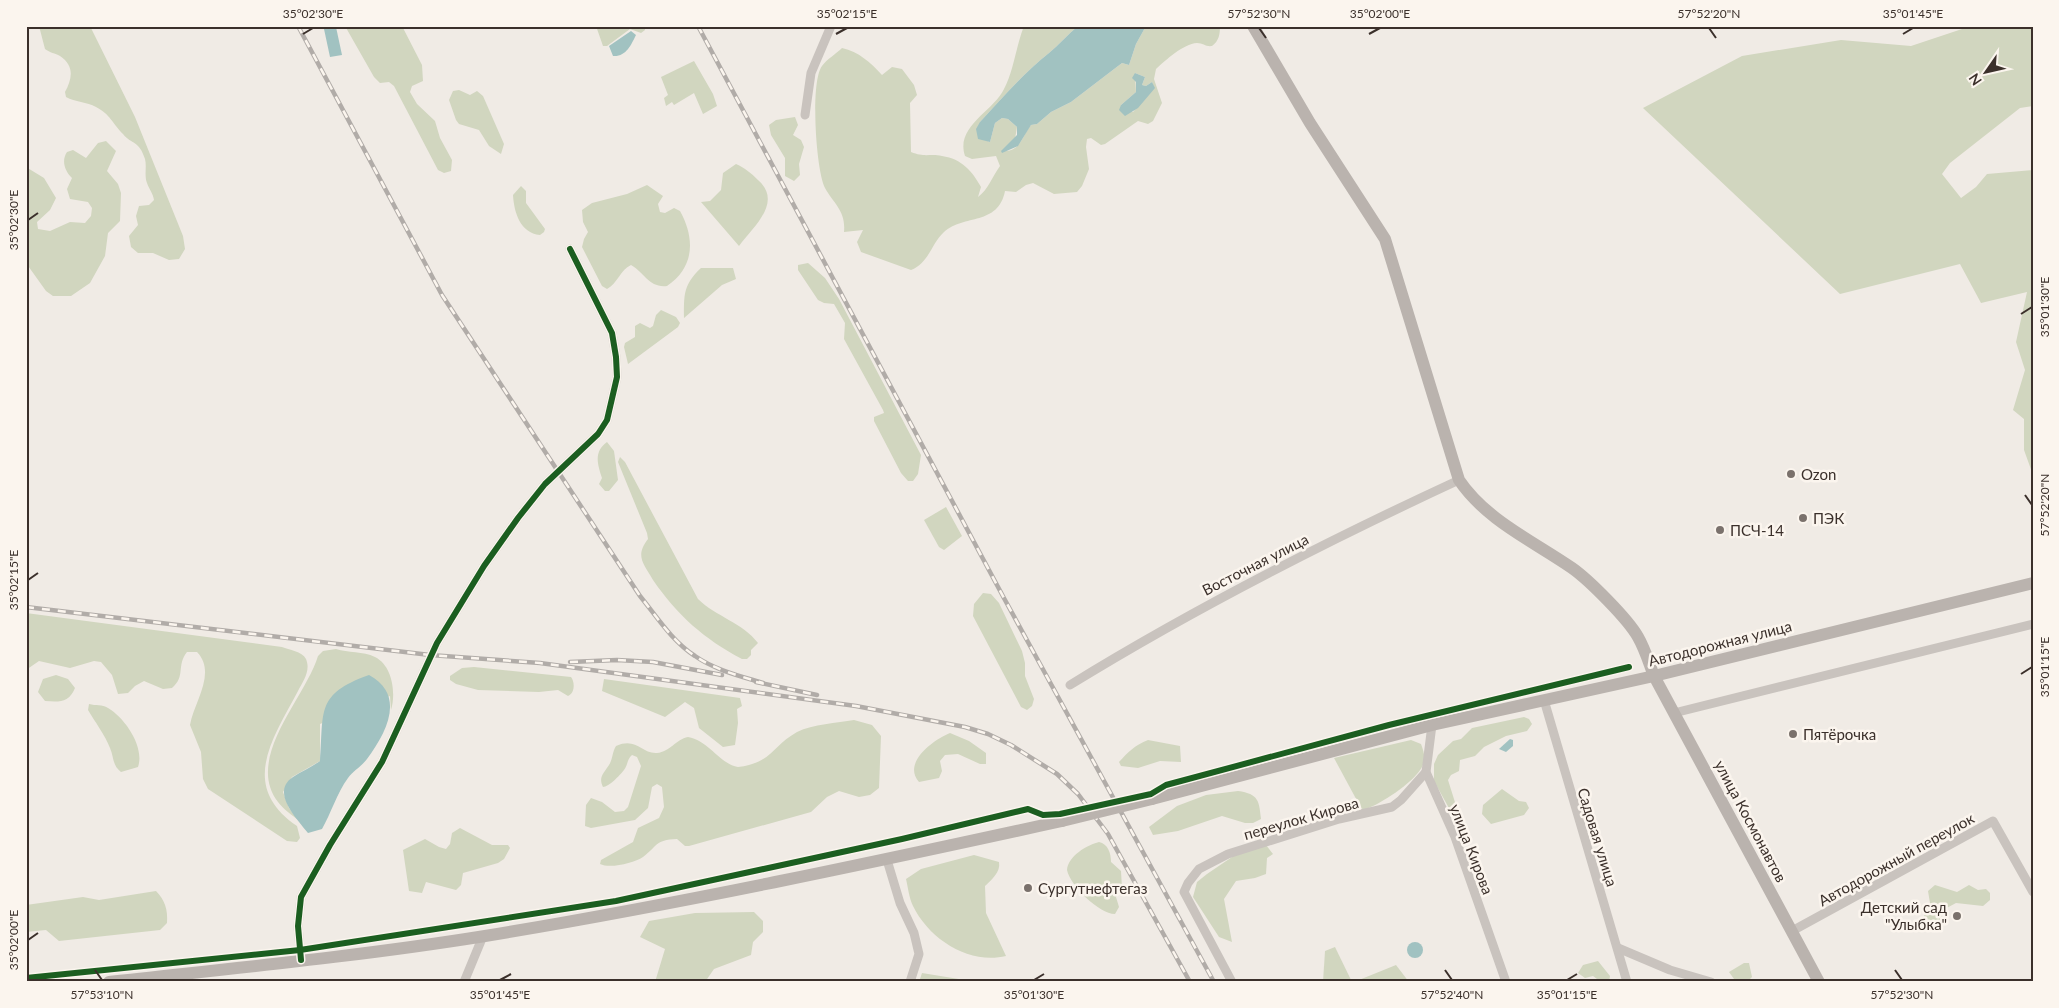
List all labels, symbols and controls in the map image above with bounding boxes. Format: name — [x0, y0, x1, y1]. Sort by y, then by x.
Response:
text: 35°02'30"E — [283, 6, 343, 21]
text: 35°02'15"E — [817, 6, 877, 21]
text: 57°52'30"N — [1228, 6, 1290, 21]
text: 35°02'00"E — [1350, 6, 1410, 21]
text: 57°52'20"N — [1678, 6, 1740, 21]
text: 35°01'45"E — [1883, 6, 1943, 21]
north arrow — [1962, 48, 2012, 98]
text: N — [1965, 70, 1985, 89]
text: 35°02'30"E — [6, 190, 21, 250]
text: 35°01'30"E — [2037, 277, 2052, 337]
place label: Ozon — [1801, 465, 1836, 483]
marker: Ozon — [1785, 468, 1797, 480]
text: 57°52'20"N — [2037, 474, 2052, 536]
place label: ПЭК — [1813, 509, 1844, 527]
marker: ПЭК — [1797, 512, 1809, 524]
place label: ПСЧ-14 — [1730, 521, 1784, 539]
marker: ПСЧ-14 — [1714, 524, 1726, 536]
street label: Восточная улица — [1199, 529, 1311, 599]
text: 35°02'15"E — [6, 550, 21, 610]
street label: Автодорожная улица — [1646, 616, 1794, 670]
text: 35°01'15"E — [2037, 637, 2052, 697]
place label: Пятёрочка — [1803, 725, 1876, 743]
marker: Пятёрочка — [1787, 728, 1799, 740]
street label: улица Космонавтов — [1711, 757, 1791, 885]
street label: Садовая улица — [1574, 785, 1622, 889]
street label: переулок Кирова — [1241, 793, 1361, 843]
street label: улица Кирова — [1447, 801, 1497, 897]
street label: Автодорожный переулок — [1815, 809, 1977, 909]
place label: Сургутнефтегаз — [1038, 879, 1148, 897]
marker: Сургутнефтегаз — [1022, 882, 1034, 894]
place label: Детский сад "Улыбка" — [1861, 898, 1947, 933]
text: 35°02'00"E — [6, 910, 21, 970]
marker: Детский сад "Улыбка" — [1951, 910, 1963, 922]
text: 57°53'10"N — [71, 987, 133, 1002]
text: 35°01'45"E — [470, 987, 530, 1002]
text: 35°01'30"E — [1004, 987, 1064, 1002]
text: 57°52'40"N — [1421, 987, 1483, 1002]
text: 35°01'15"E — [1537, 987, 1597, 1002]
text: 57°52'30"N — [1871, 987, 1933, 1002]

